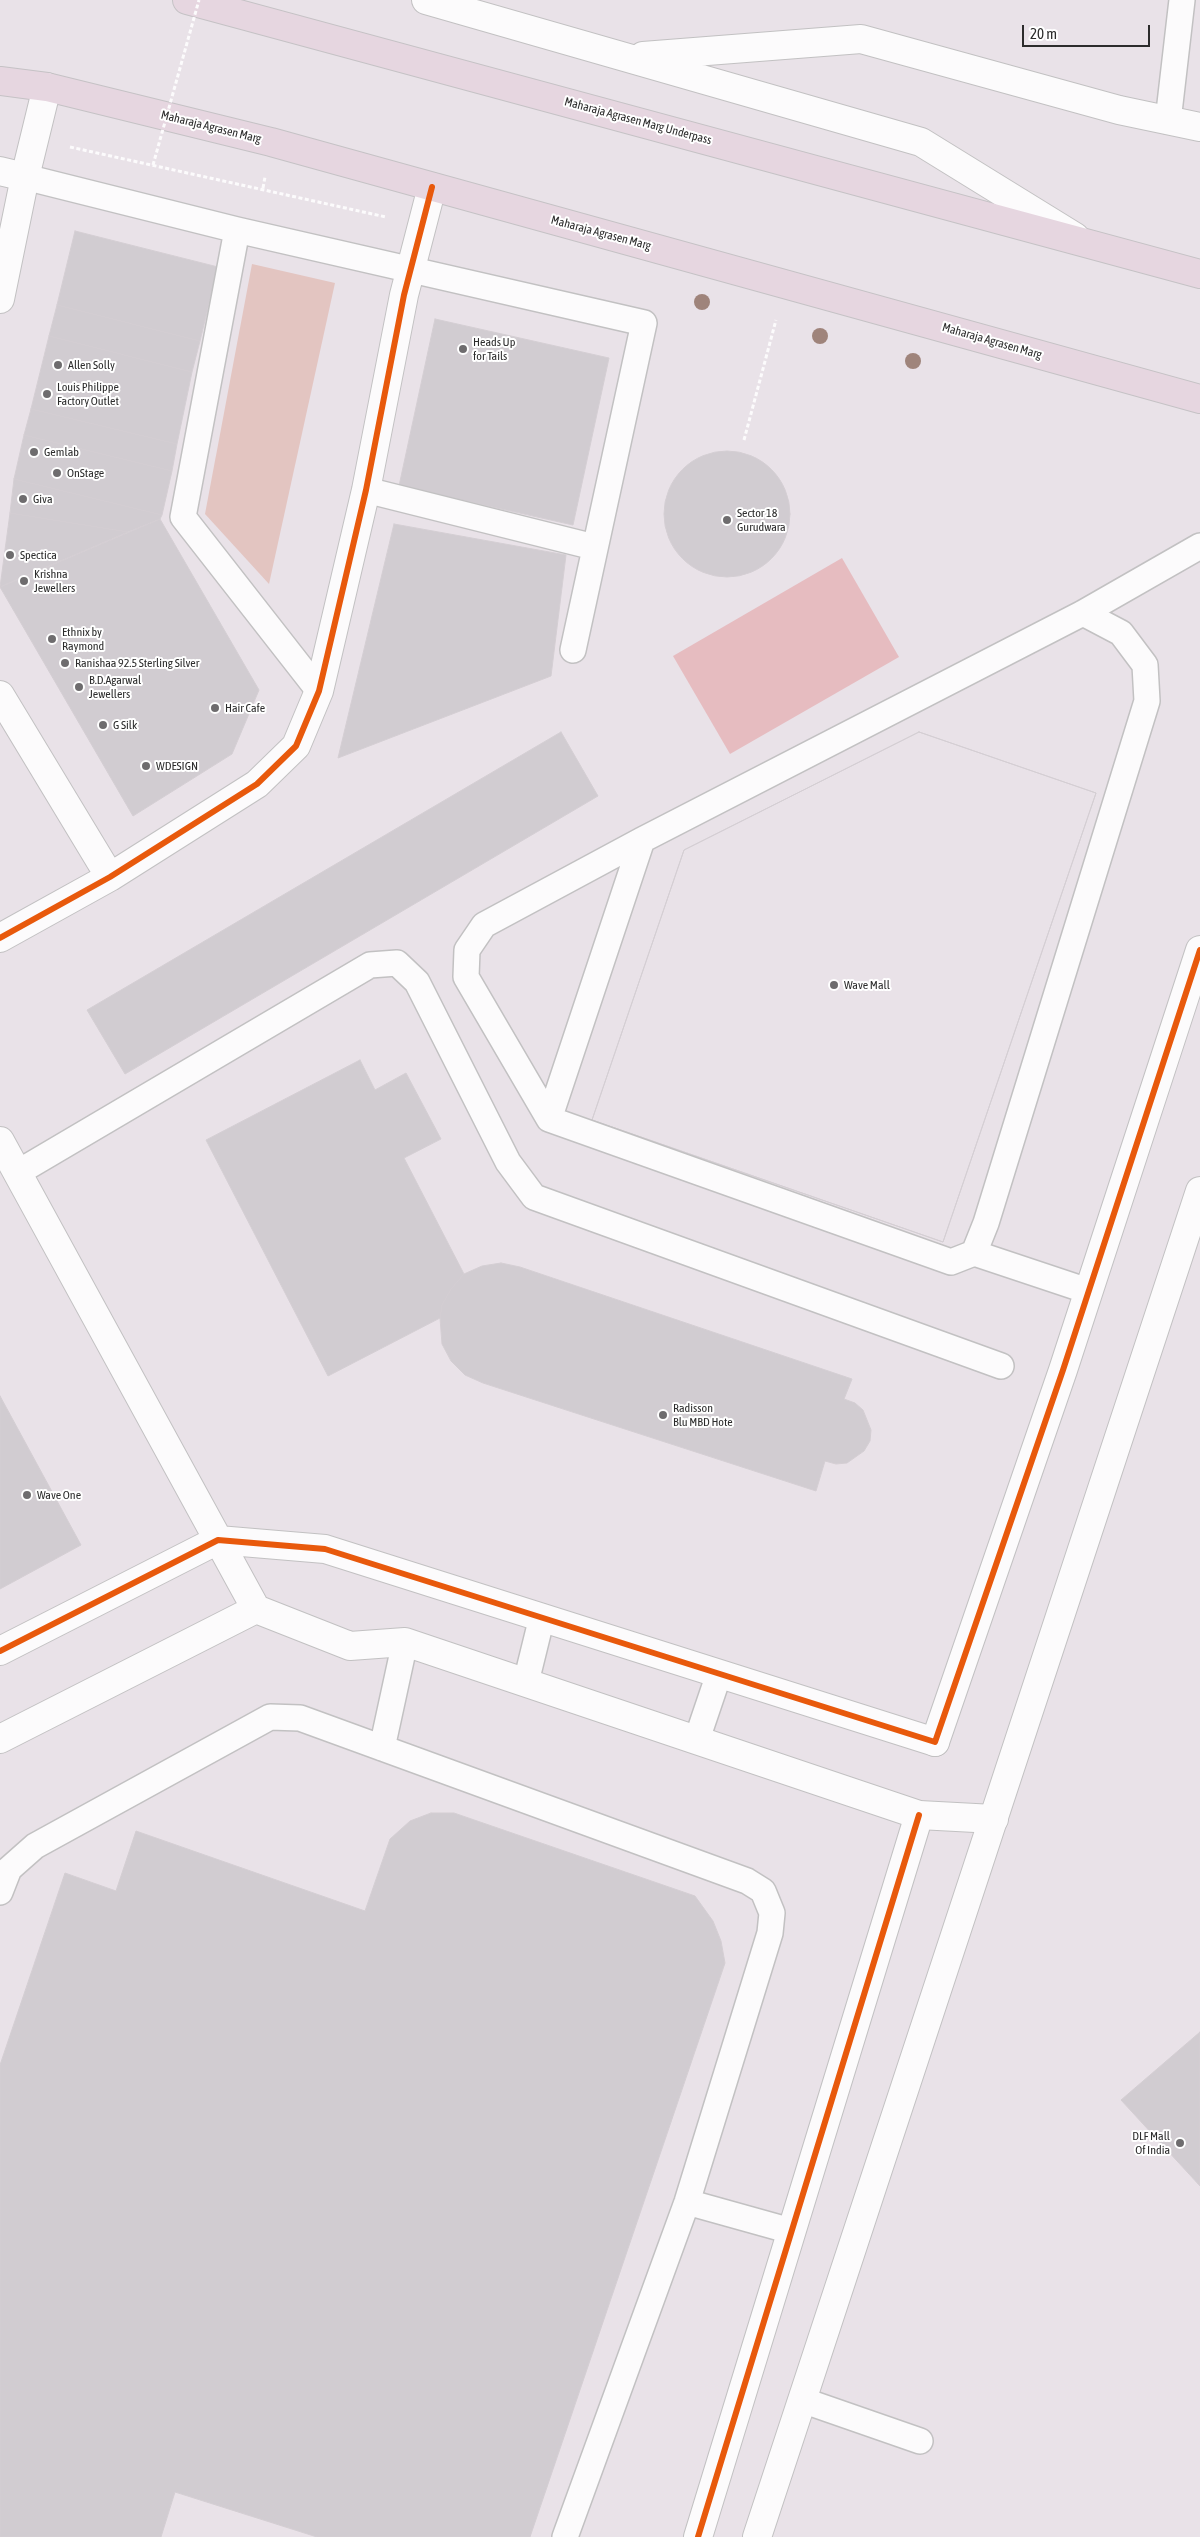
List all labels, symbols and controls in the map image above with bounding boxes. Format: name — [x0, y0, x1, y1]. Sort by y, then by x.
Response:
scale bar — [1025, 15, 1152, 47]
text: 20 m — [1030, 25, 1057, 42]
street label: Maharaja Agrasen Marg Underpass — [563, 94, 713, 148]
street label: Maharaja Agrasen Marg — [159, 108, 263, 146]
street label: Maharaja Agrasen Marg — [549, 213, 653, 253]
street label: Maharaja Agrasen Marg — [941, 320, 1043, 362]
place label: Heads Up for Tails — [473, 335, 515, 363]
marker: Heads Up for Tails — [457, 343, 469, 355]
place label: Allen Solly — [68, 358, 115, 372]
marker: Allen Solly — [52, 359, 64, 371]
place label: Louis Philippe Factory Outlet — [57, 380, 119, 408]
marker: Louis Philippe Factory Outlet — [41, 388, 53, 400]
place label: Gemlab — [44, 445, 79, 459]
marker: Gemlab — [28, 446, 40, 458]
place label: OnStage — [67, 466, 104, 480]
marker: OnStage — [51, 467, 63, 479]
place label: Giva — [33, 492, 53, 506]
marker: Giva — [17, 493, 29, 505]
place label: Sector 18 Gurudwara — [737, 506, 786, 534]
marker: Sector 18 Gurudwara — [721, 514, 733, 526]
place label: Spectica — [20, 548, 57, 562]
marker: Spectica — [4, 549, 16, 561]
place label: Krishna Jewellers — [34, 567, 75, 595]
marker: Krishna Jewellers — [18, 575, 30, 587]
place label: Ethnix by Raymond — [62, 625, 104, 653]
marker: Ethnix by Raymond — [46, 633, 58, 645]
place label: Ranishaa 92.5 Sterling Silver — [75, 656, 199, 670]
marker: Ranishaa 92.5 Sterling Silver — [59, 657, 71, 669]
place label: B.D.Agarwal Jewellers — [89, 673, 141, 701]
marker: B.D.Agarwal Jewellers — [73, 681, 85, 693]
place label: Hair Cafe — [225, 701, 265, 715]
marker: Hair Cafe — [209, 702, 221, 714]
place label: G Silk — [113, 718, 137, 732]
marker: G Silk — [97, 719, 109, 731]
place label: WDESIGN — [156, 759, 198, 773]
marker: WDESIGN — [140, 760, 152, 772]
place label: Wave Mall — [844, 978, 890, 992]
marker: Wave Mall — [828, 979, 840, 991]
place label: Radisson Blu MBD Hote — [673, 1401, 733, 1429]
marker: Radisson Blu MBD Hote — [657, 1409, 669, 1421]
place label: Wave One — [37, 1488, 81, 1502]
marker: Wave One — [21, 1489, 33, 1501]
place label: DLF Mall Of India — [1132, 2129, 1170, 2157]
marker: DLF Mall Of India — [1174, 2137, 1186, 2149]

